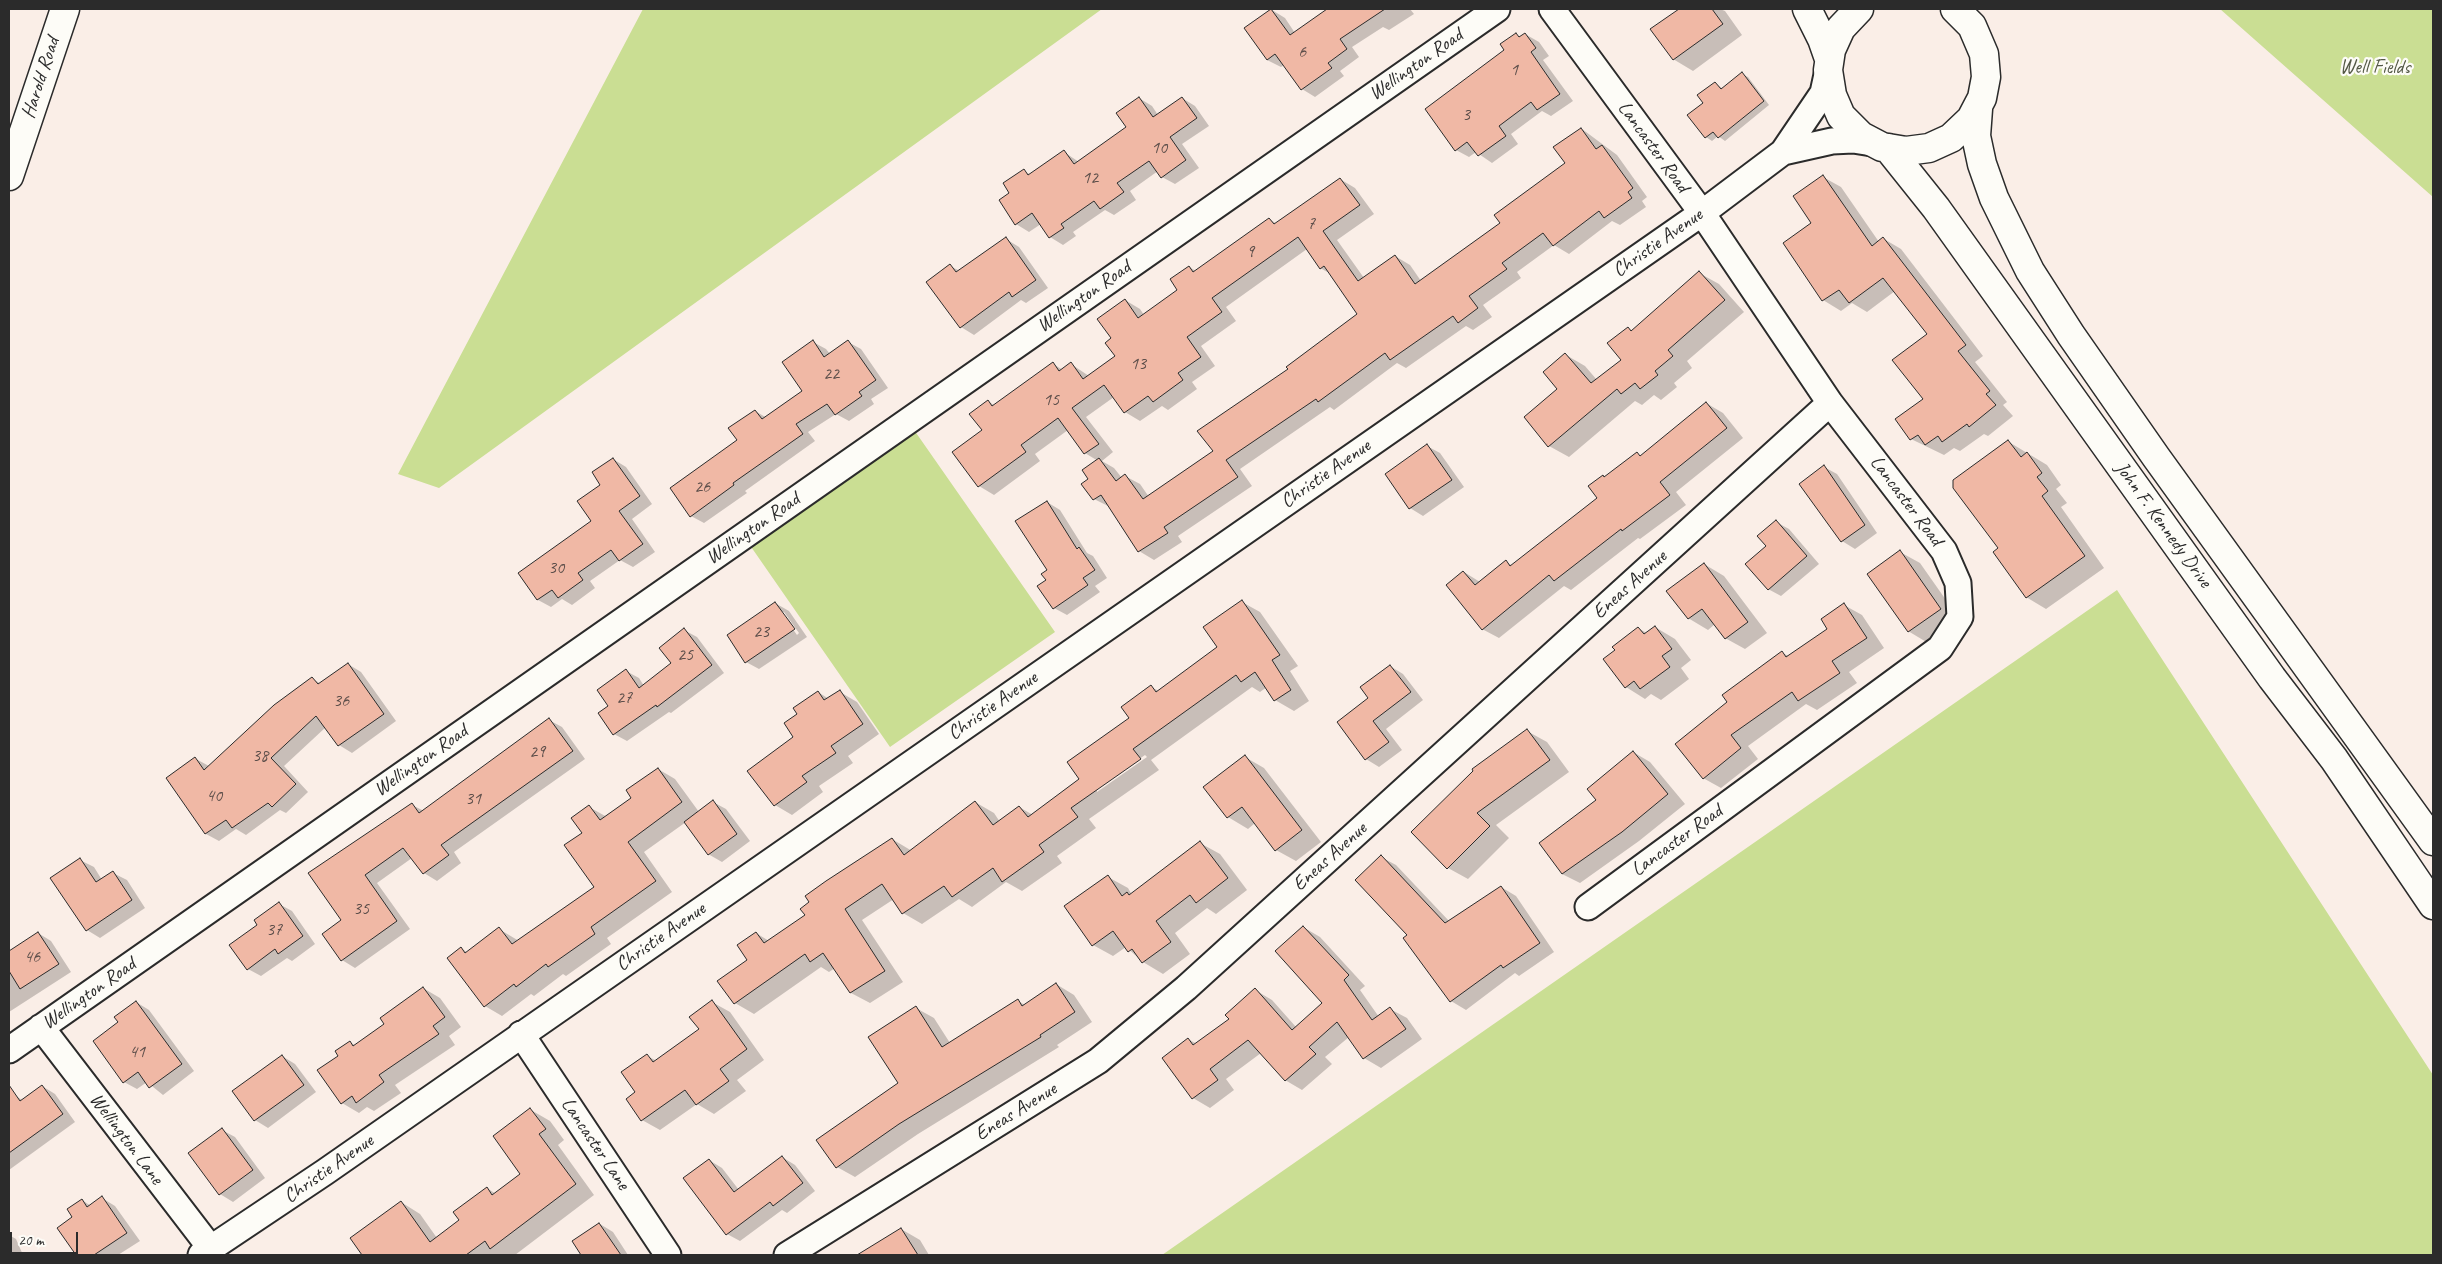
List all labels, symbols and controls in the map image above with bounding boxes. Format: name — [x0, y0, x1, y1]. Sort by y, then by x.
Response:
street label: Wellington Road — [1365, 24, 1467, 106]
street label: Harold Road — [17, 34, 65, 122]
house number: 6 — [1298, 41, 1306, 63]
park label: Well Fields — [2340, 56, 2410, 80]
house number: 1 — [1510, 59, 1518, 81]
street label: Lancaster Road — [1612, 97, 1694, 197]
house number: 3 — [1462, 104, 1470, 126]
house number: 10 — [1151, 137, 1167, 159]
house number: 12 — [1082, 167, 1098, 189]
street label: Christie Avenue — [1608, 203, 1708, 283]
house number: 7 — [1307, 213, 1315, 235]
house number: 9 — [1246, 241, 1254, 263]
street label: Wellington Road — [1033, 256, 1135, 338]
house number: 13 — [1130, 353, 1146, 375]
house number: 22 — [823, 363, 839, 385]
house number: 15 — [1043, 389, 1059, 411]
street label: Christie Avenue — [1276, 434, 1376, 514]
street label: Lancaster Road — [1864, 451, 1948, 551]
street label: John F. Kennedy Drive — [2109, 457, 2217, 593]
house number: 26 — [694, 476, 710, 498]
street label: Wellington Road — [702, 488, 804, 570]
street label: Eneas Avenue — [1588, 545, 1672, 625]
house number: 30 — [548, 557, 564, 579]
house number: 23 — [753, 621, 769, 643]
house number: 25 — [677, 644, 693, 666]
street label: Christie Avenue — [943, 666, 1043, 746]
house number: 27 — [616, 687, 632, 709]
house number: 36 — [333, 690, 349, 712]
street label: Wellington Road — [370, 720, 472, 802]
house number: 29 — [529, 741, 545, 763]
house number: 38 — [252, 745, 268, 767]
house number: 40 — [206, 785, 222, 807]
house number: 31 — [465, 788, 481, 810]
street label: Lancaster Road — [1627, 800, 1727, 882]
street label: Eneas Avenue — [1288, 817, 1372, 897]
street label: Christie Avenue — [611, 897, 711, 977]
house number: 35 — [353, 898, 369, 920]
house number: 37 — [266, 919, 282, 941]
house number: 46 — [24, 946, 40, 968]
street label: Wellington Road — [38, 953, 140, 1035]
house number: 41 — [129, 1041, 145, 1063]
street label: Eneas Avenue — [971, 1078, 1061, 1146]
street label: Wellington Lane — [84, 1089, 168, 1189]
street label: Lancaster Lane — [555, 1093, 635, 1195]
street label: Christie Avenue — [279, 1129, 379, 1209]
scale bar — [12, 1222, 80, 1254]
text: 20 m — [18, 1231, 44, 1250]

